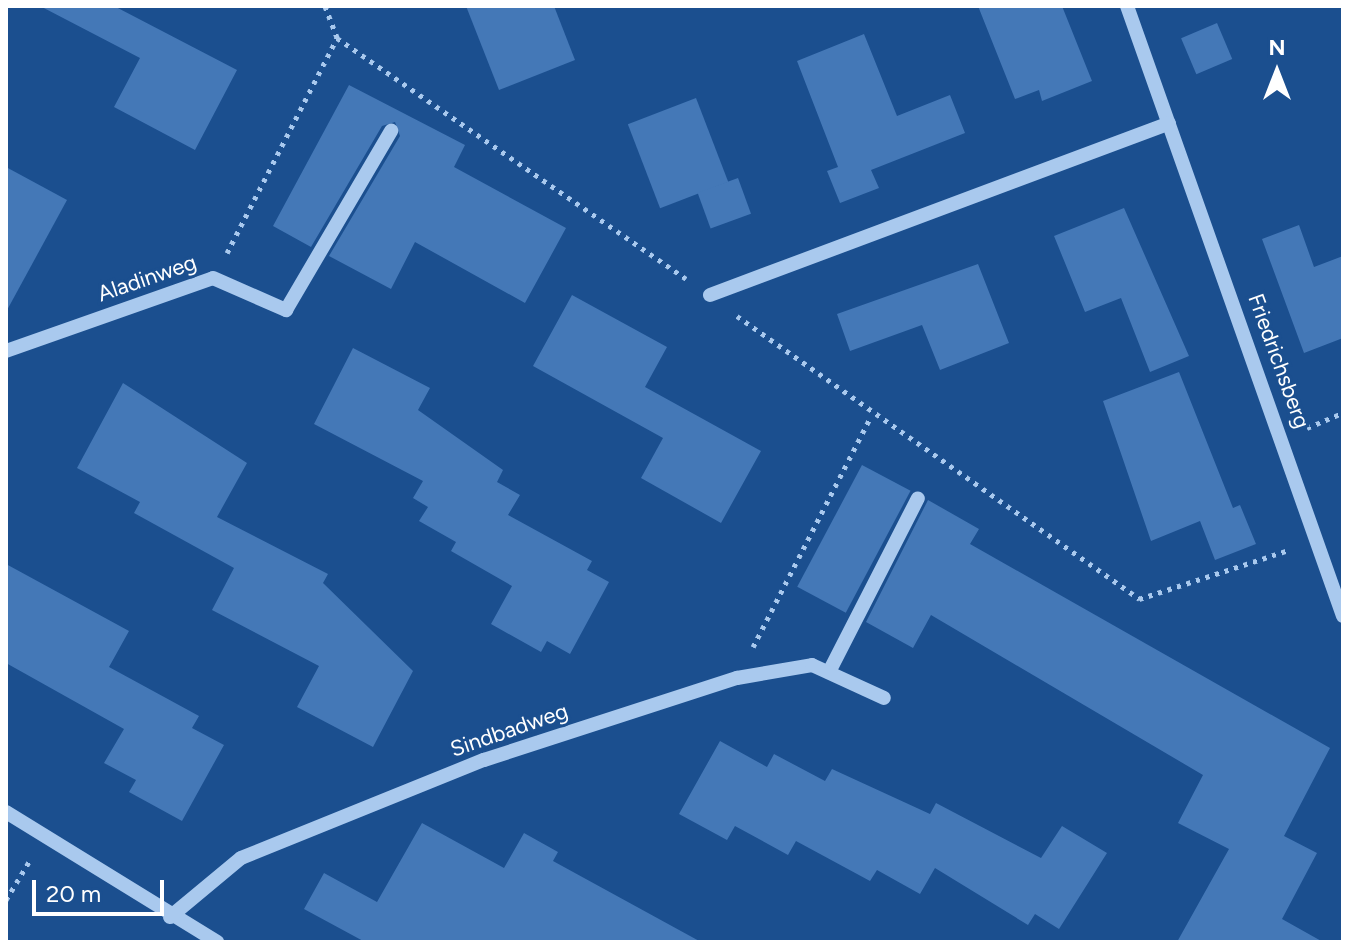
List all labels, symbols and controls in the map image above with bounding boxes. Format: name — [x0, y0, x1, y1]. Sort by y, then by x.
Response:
north arrow — [1237, 32, 1317, 112]
text: N — [1268, 34, 1286, 61]
street label: Aladinweg — [94, 249, 200, 307]
street label: Friedrichsberg — [1242, 290, 1316, 432]
street label: Sindbadweg — [447, 698, 571, 762]
scale bar — [36, 864, 168, 914]
text: 20 m — [46, 879, 101, 908]

